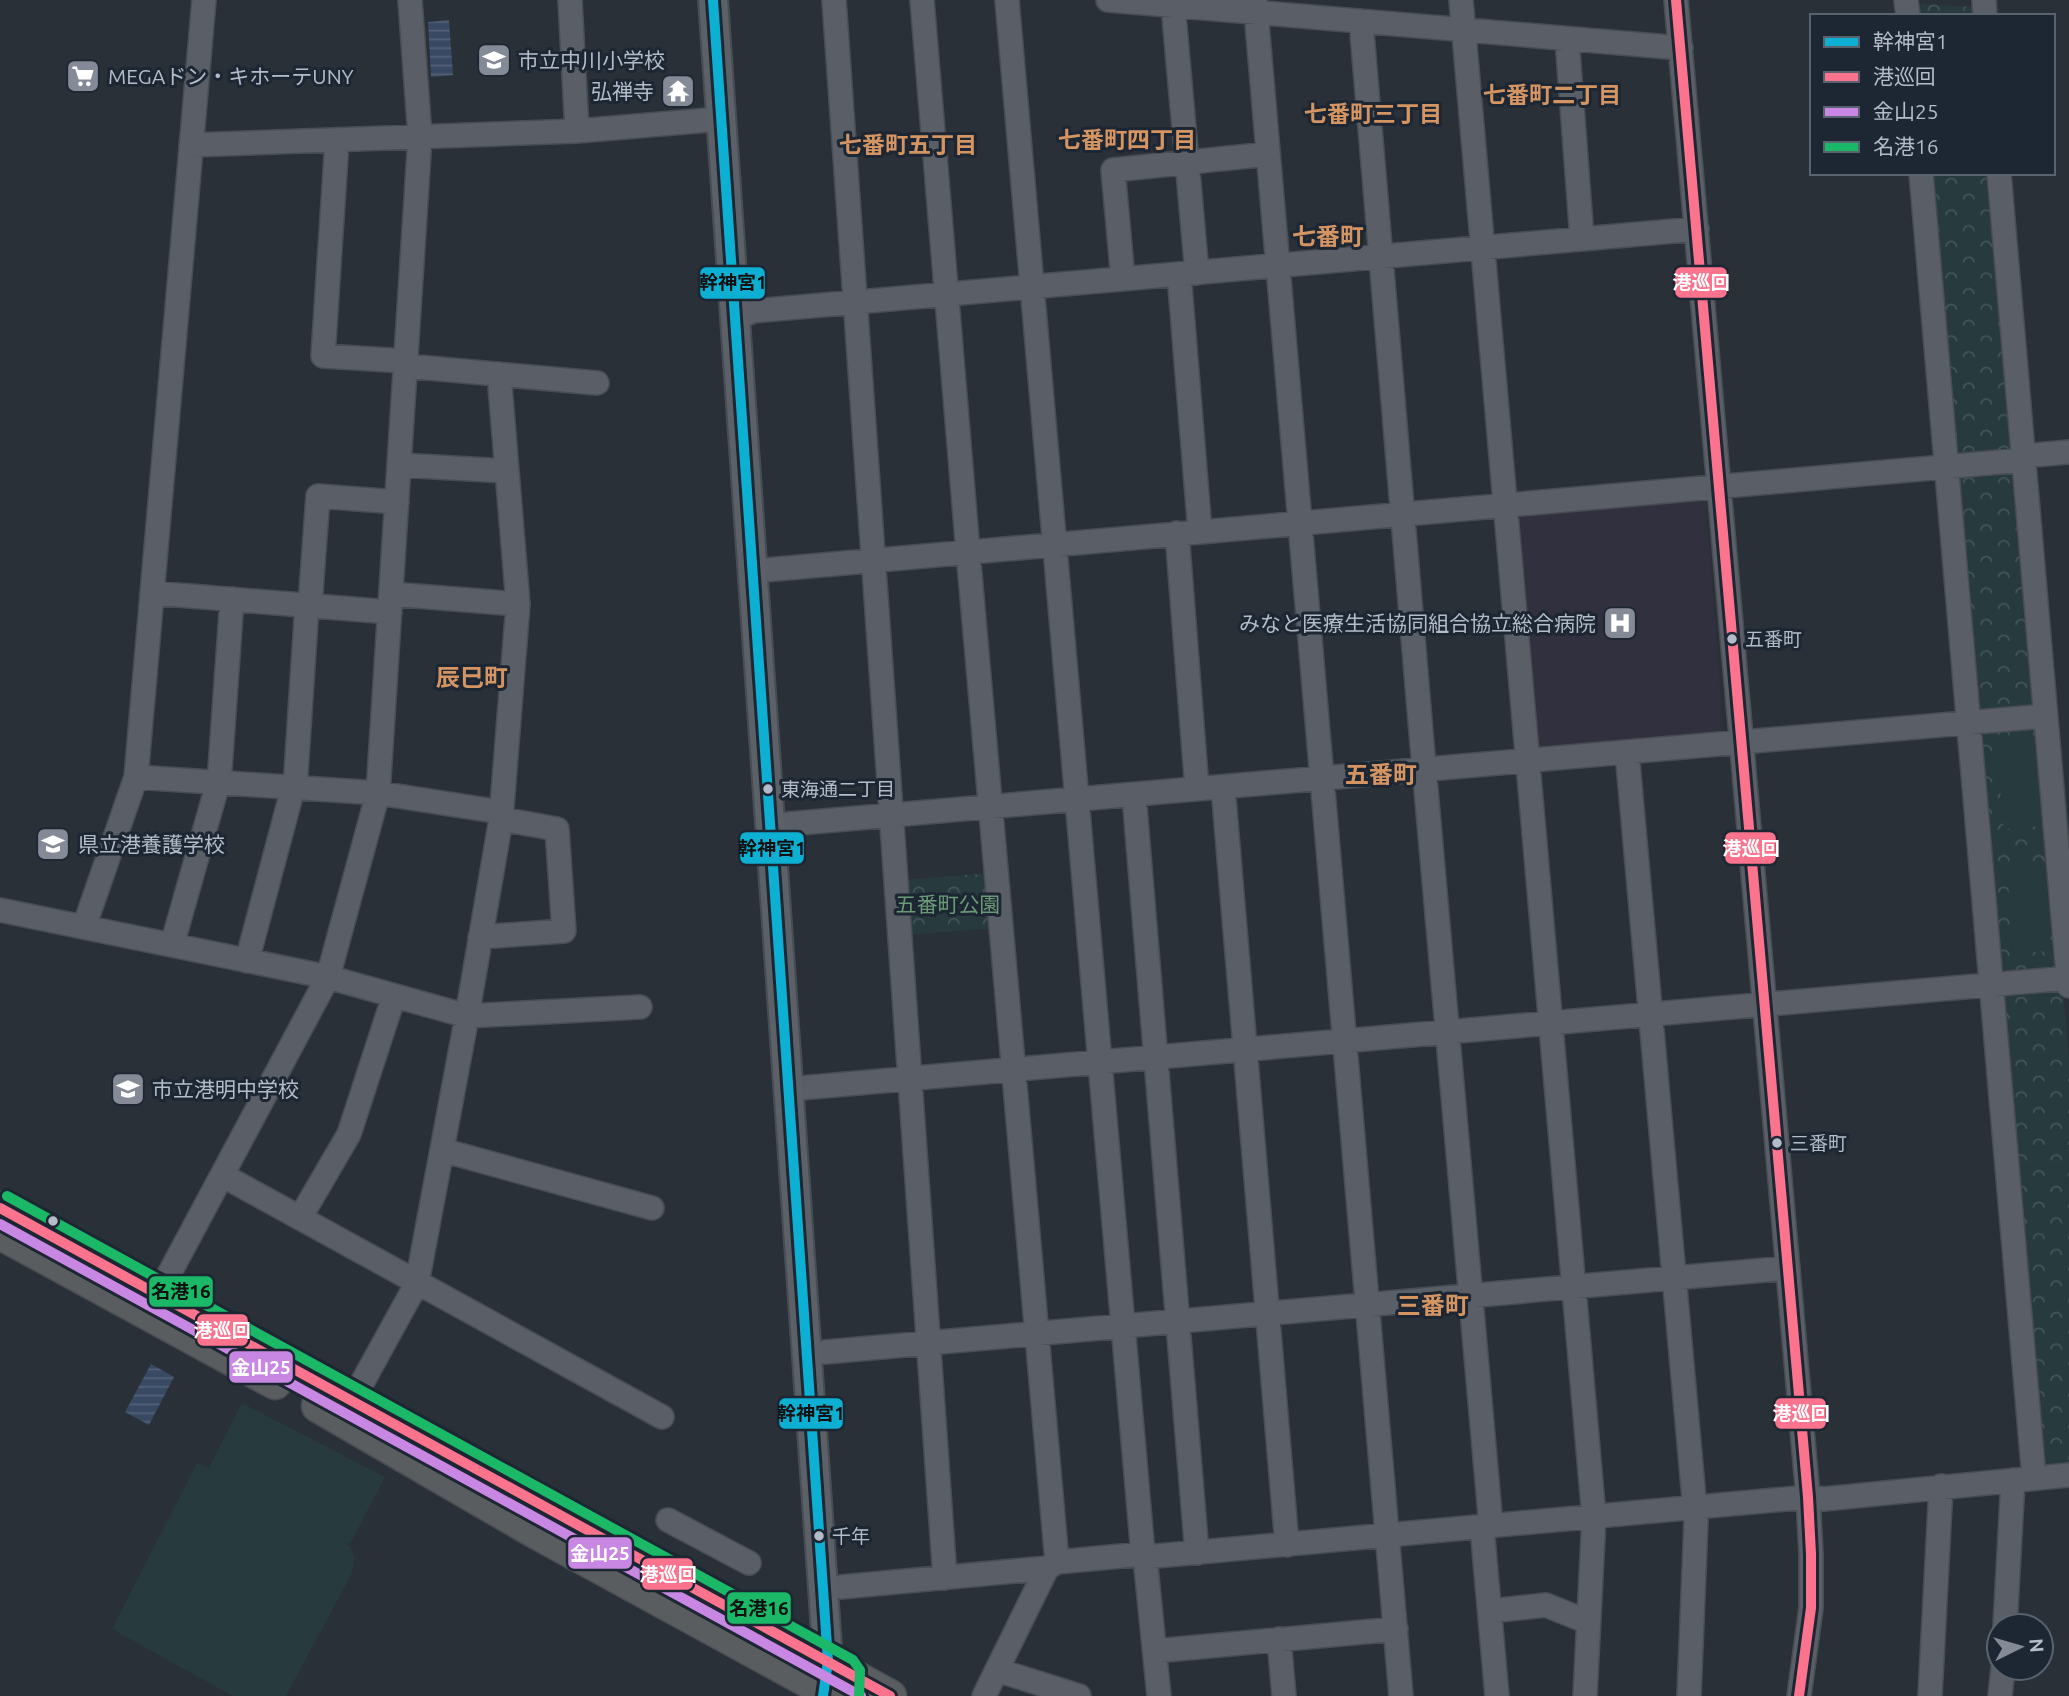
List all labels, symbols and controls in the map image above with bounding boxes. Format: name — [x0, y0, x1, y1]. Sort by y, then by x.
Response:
legend — [1810, 14, 2055, 175]
text: 幹神宮1 — [1873, 29, 1948, 53]
school or university icon: 市立中川小学校 — [475, 41, 513, 79]
place label: 市立中川小学校 — [518, 48, 665, 72]
supermarket icon: MEGAドン・キホーテUNY — [64, 57, 102, 95]
place label: MEGAドン・キホーテUNY — [108, 64, 354, 88]
text: 港巡回 — [1873, 64, 1936, 88]
temple icon: 弘禅寺 — [659, 72, 697, 110]
place label: 弘禅寺 — [591, 79, 654, 103]
district label: 七番町二丁目 — [1483, 82, 1621, 107]
text: 金山25 — [1873, 99, 1939, 123]
district label: 七番町三丁目 — [1304, 101, 1442, 126]
district label: 七番町四丁目 — [1058, 127, 1196, 152]
district label: 七番町五丁目 — [839, 132, 977, 157]
text: 名港16 — [1873, 134, 1939, 158]
district label: 七番町 — [1292, 223, 1364, 250]
line badge: 幹神宮1 — [699, 266, 766, 300]
line badge: 港巡回 — [1674, 266, 1728, 299]
text: 幹神宮1 — [699, 271, 767, 293]
text: 港巡回 — [1672, 271, 1730, 293]
hospital icon: みなと医療生活協同組合協立総合病院 — [1601, 604, 1639, 642]
place label: みなと医療生活協同組合協立総合病院 — [1239, 611, 1596, 635]
place label: 五番町 — [1745, 628, 1802, 650]
marker: 五番町 — [1725, 632, 1739, 646]
district label: 辰巳町 — [436, 664, 508, 691]
district label: 五番町 — [1345, 761, 1417, 788]
place label: 東海通二丁目 — [781, 778, 895, 800]
marker: 東海通二丁目 — [761, 782, 775, 796]
school or university icon: 県立港養護学校 — [34, 825, 72, 863]
line badge: 幹神宮1 — [739, 831, 805, 865]
line badge: 港巡回 — [1724, 831, 1777, 865]
place label: 県立港養護学校 — [78, 832, 225, 856]
text: 幹神宮1 — [738, 837, 806, 859]
text: 港巡回 — [1722, 837, 1780, 859]
park label: 五番町公園 — [896, 892, 1001, 916]
school or university icon: 市立港明中学校 — [109, 1070, 147, 1108]
place label: 市立港明中学校 — [152, 1077, 299, 1101]
place label: 三番町 — [1790, 1132, 1847, 1154]
marker: 三番町 — [1770, 1136, 1784, 1150]
unlabelled marker — [46, 1214, 60, 1228]
line badge: 名港16 — [148, 1275, 214, 1308]
text: 名港16 — [151, 1280, 211, 1302]
district label: 三番町 — [1397, 1292, 1469, 1319]
line badge: 港巡回 — [196, 1313, 249, 1347]
text: 港巡回 — [193, 1319, 251, 1341]
line badge: 金山25 — [228, 1350, 294, 1384]
text: 金山25 — [231, 1356, 291, 1378]
line badge: 幹神宮1 — [778, 1397, 844, 1430]
line badge: 港巡回 — [1774, 1397, 1827, 1430]
text: 幹神宮1 — [777, 1402, 845, 1424]
text: 港巡回 — [1772, 1402, 1830, 1424]
place label: 千年 — [832, 1525, 870, 1547]
marker: 千年 — [812, 1529, 826, 1543]
line badge: 金山25 — [567, 1536, 633, 1570]
text: 金山25 — [570, 1542, 630, 1564]
line badge: 港巡回 — [641, 1557, 694, 1591]
text: 港巡回 — [639, 1563, 697, 1585]
line badge: 名港16 — [726, 1591, 792, 1625]
text: 名港16 — [729, 1597, 789, 1619]
north arrow — [1985, 1612, 2055, 1682]
text: N — [2025, 1637, 2049, 1654]

